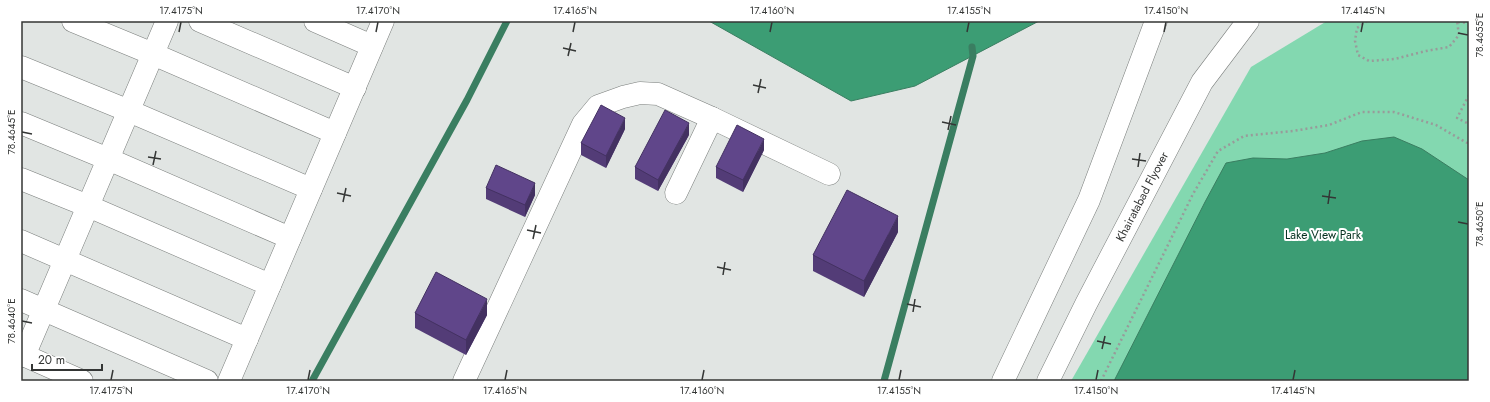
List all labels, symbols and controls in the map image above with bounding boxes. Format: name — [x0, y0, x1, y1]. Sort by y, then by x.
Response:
text: 17.4175°N — [159, 3, 203, 18]
text: 17.4170°N — [356, 3, 400, 18]
text: 17.4165°N — [553, 3, 597, 18]
text: 17.4160°N — [750, 3, 794, 18]
text: 17.4155°N — [947, 3, 991, 18]
text: 17.4150°N — [1144, 3, 1188, 18]
text: 17.4145°N — [1341, 3, 1385, 18]
text: 78.4655°E — [1472, 13, 1487, 57]
text: 78.4645°E — [4, 110, 19, 154]
street label: Khairatabad Flyover — [1111, 148, 1173, 245]
text: 78.4650°E — [1472, 201, 1487, 247]
park label: Lake View Park — [1285, 226, 1362, 244]
text: 78.4640°E — [4, 298, 19, 344]
scale bar — [32, 346, 102, 372]
text: 20 m — [38, 351, 65, 369]
text: 17.4175°N — [89, 383, 133, 398]
text: 17.4170°N — [286, 383, 330, 398]
text: 17.4165°N — [483, 383, 527, 398]
text: 17.4160°N — [680, 383, 724, 398]
text: 17.4155°N — [877, 383, 921, 398]
text: 17.4150°N — [1074, 383, 1118, 398]
text: 17.4145°N — [1271, 383, 1315, 398]

